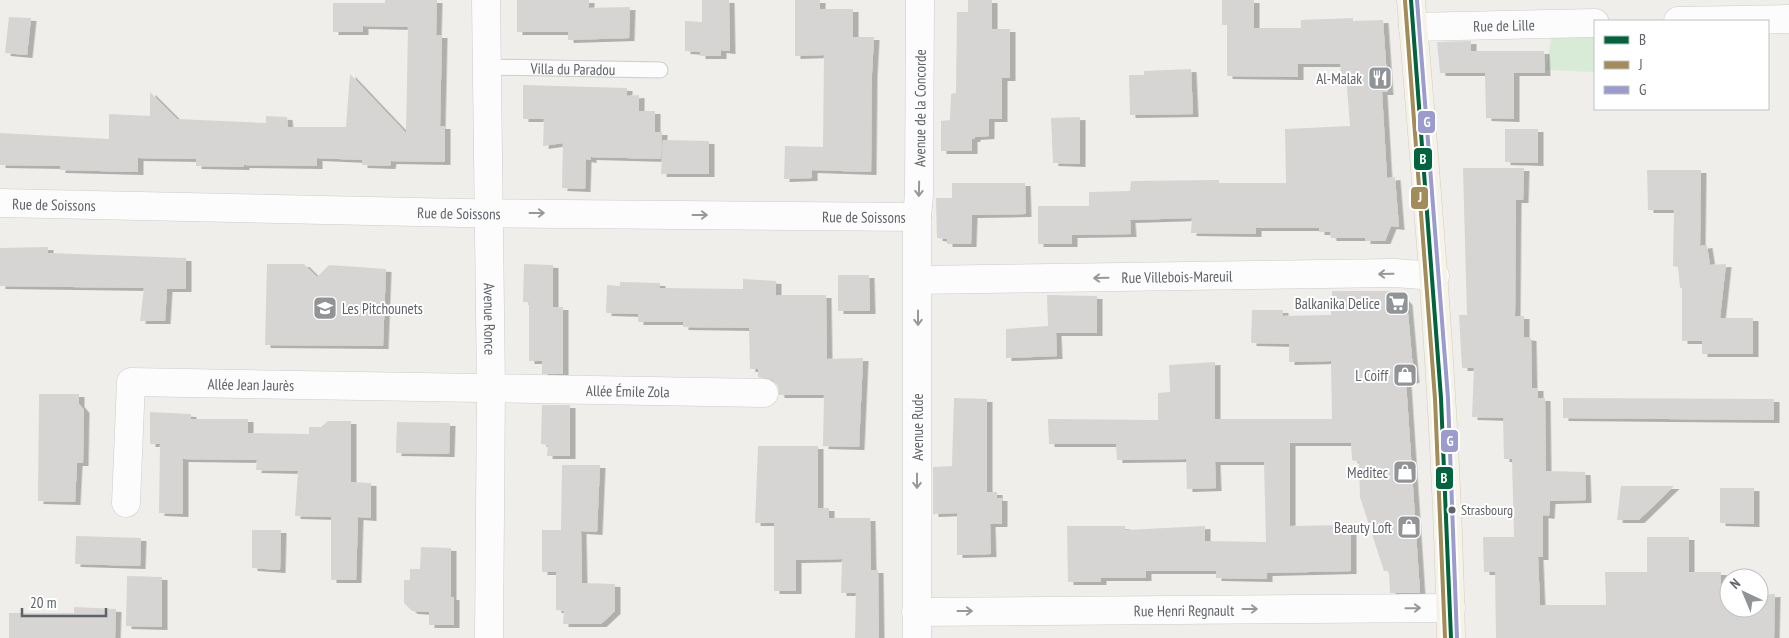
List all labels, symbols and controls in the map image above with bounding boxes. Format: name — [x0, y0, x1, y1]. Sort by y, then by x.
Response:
street label: Rue de Lille — [1473, 15, 1535, 35]
legend — [1594, 20, 1769, 110]
text: B — [1639, 30, 1646, 49]
street label: Avenue de la Concorde — [910, 49, 929, 167]
text: J — [1638, 55, 1643, 74]
street label: Villa du Paradou — [530, 58, 615, 79]
restaurant icon: Al-Malak — [1367, 65, 1393, 91]
place label: Al-Malak — [1316, 69, 1362, 88]
text: G — [1639, 80, 1646, 99]
line badge: G — [1417, 110, 1436, 134]
text: G — [1423, 113, 1431, 131]
line badge: B — [1413, 147, 1433, 171]
text: B — [1420, 150, 1427, 168]
one-way arrow — [914, 180, 924, 196]
line badge: J — [1410, 186, 1429, 210]
text: J — [1417, 188, 1422, 206]
street label: Rue de Soissons — [12, 194, 96, 215]
street label: Rue de Soissons — [417, 203, 501, 223]
street label: Rue de Soissons — [822, 207, 906, 226]
one-way arrow — [528, 208, 545, 218]
one-way arrow — [691, 210, 707, 220]
street label: Rue Villebois-Mareuil — [1121, 266, 1233, 287]
one-way arrow — [1378, 269, 1394, 278]
one-way arrow — [1093, 273, 1110, 283]
street label: Avenue Ronce — [480, 283, 500, 355]
supermarket icon: Balkanika Delice — [1384, 290, 1410, 316]
place label: Balkanika Delice — [1295, 294, 1380, 313]
school or university icon: Les Pitchounets — [312, 295, 338, 321]
place label: Les Pitchounets — [342, 299, 423, 318]
one-way arrow — [913, 310, 923, 326]
shop icon: L Coiff — [1392, 362, 1418, 388]
place label: L Coiff — [1355, 366, 1389, 385]
street label: Allée Jean Jaurès — [207, 374, 294, 394]
street label: Allée Émile Zola — [586, 380, 670, 401]
street label: Avenue Rude — [908, 393, 927, 461]
line badge: G — [1440, 429, 1459, 453]
text: G — [1446, 432, 1454, 450]
shop icon: Meditec — [1392, 459, 1418, 485]
place label: Meditec — [1347, 463, 1389, 482]
line badge: B — [1435, 466, 1454, 490]
text: B — [1441, 469, 1448, 487]
one-way arrow — [912, 472, 922, 488]
place label: Strasbourg — [1461, 501, 1513, 519]
marker: Strasbourg — [1447, 505, 1457, 515]
shop icon: Beauty Loft — [1396, 514, 1422, 540]
place label: Beauty Loft — [1334, 518, 1392, 537]
north arrow — [1719, 568, 1769, 618]
text: N — [1726, 575, 1744, 593]
scale bar — [22, 586, 106, 618]
text: 20 m — [30, 593, 56, 612]
street label: Rue Henri Regnault — [1134, 600, 1234, 620]
one-way arrow — [1404, 603, 1420, 613]
one-way arrow — [1242, 604, 1258, 614]
one-way arrow — [956, 606, 973, 616]

